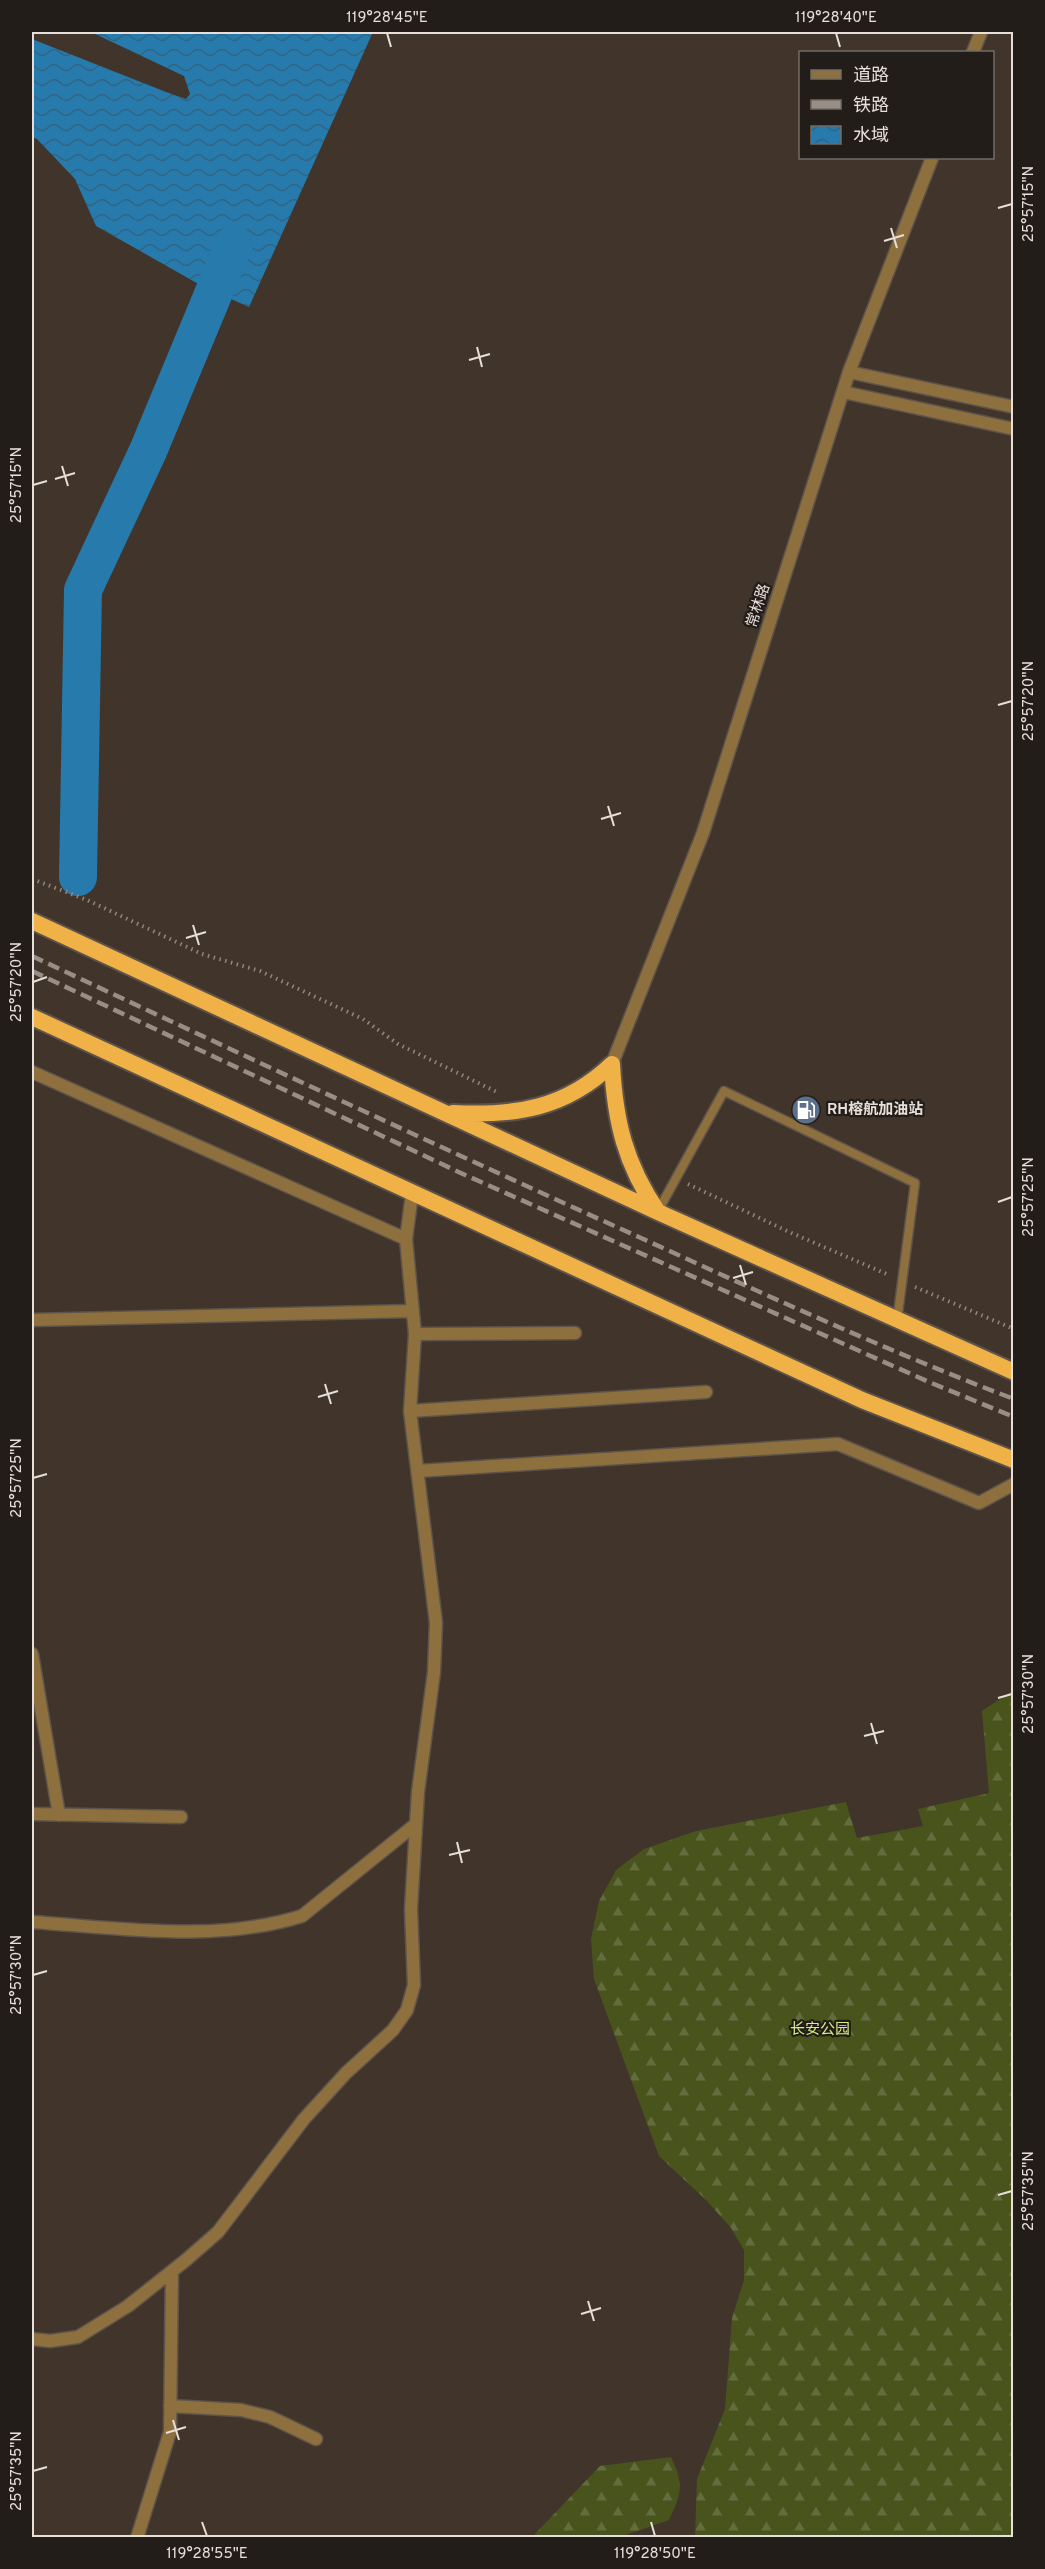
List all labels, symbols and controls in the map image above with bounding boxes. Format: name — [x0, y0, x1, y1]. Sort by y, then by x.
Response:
text: 119°28'45"E — [346, 9, 428, 28]
text: 119°28'40"E — [795, 9, 877, 28]
legend — [799, 51, 994, 159]
text: 道路 — [853, 65, 889, 88]
text: 铁路 — [853, 95, 889, 118]
text: 水域 — [853, 125, 889, 148]
text: 25°57'15"N — [1020, 166, 1039, 242]
text: 25°57'15"N — [8, 447, 27, 523]
street label: 常林路 — [743, 582, 775, 630]
text: 25°57'20"N — [1020, 661, 1039, 741]
text: 25°57'20"N — [8, 942, 27, 1022]
fuel station icon: RH榕航加油站 — [790, 1094, 822, 1126]
place label: RH榕航加油站 — [827, 1100, 923, 1120]
text: 25°57'25"N — [1020, 1157, 1039, 1237]
text: 25°57'25"N — [8, 1438, 27, 1518]
text: 25°57'30"N — [1020, 1654, 1039, 1734]
text: 25°57'30"N — [8, 1935, 27, 2015]
park label: 长安公园 — [790, 2021, 850, 2040]
text: 25°57'35"N — [1020, 2151, 1039, 2231]
text: 25°57'35"N — [8, 2431, 27, 2511]
text: 119°28'55"E — [166, 2545, 248, 2564]
text: 119°28'50"E — [614, 2545, 696, 2564]

